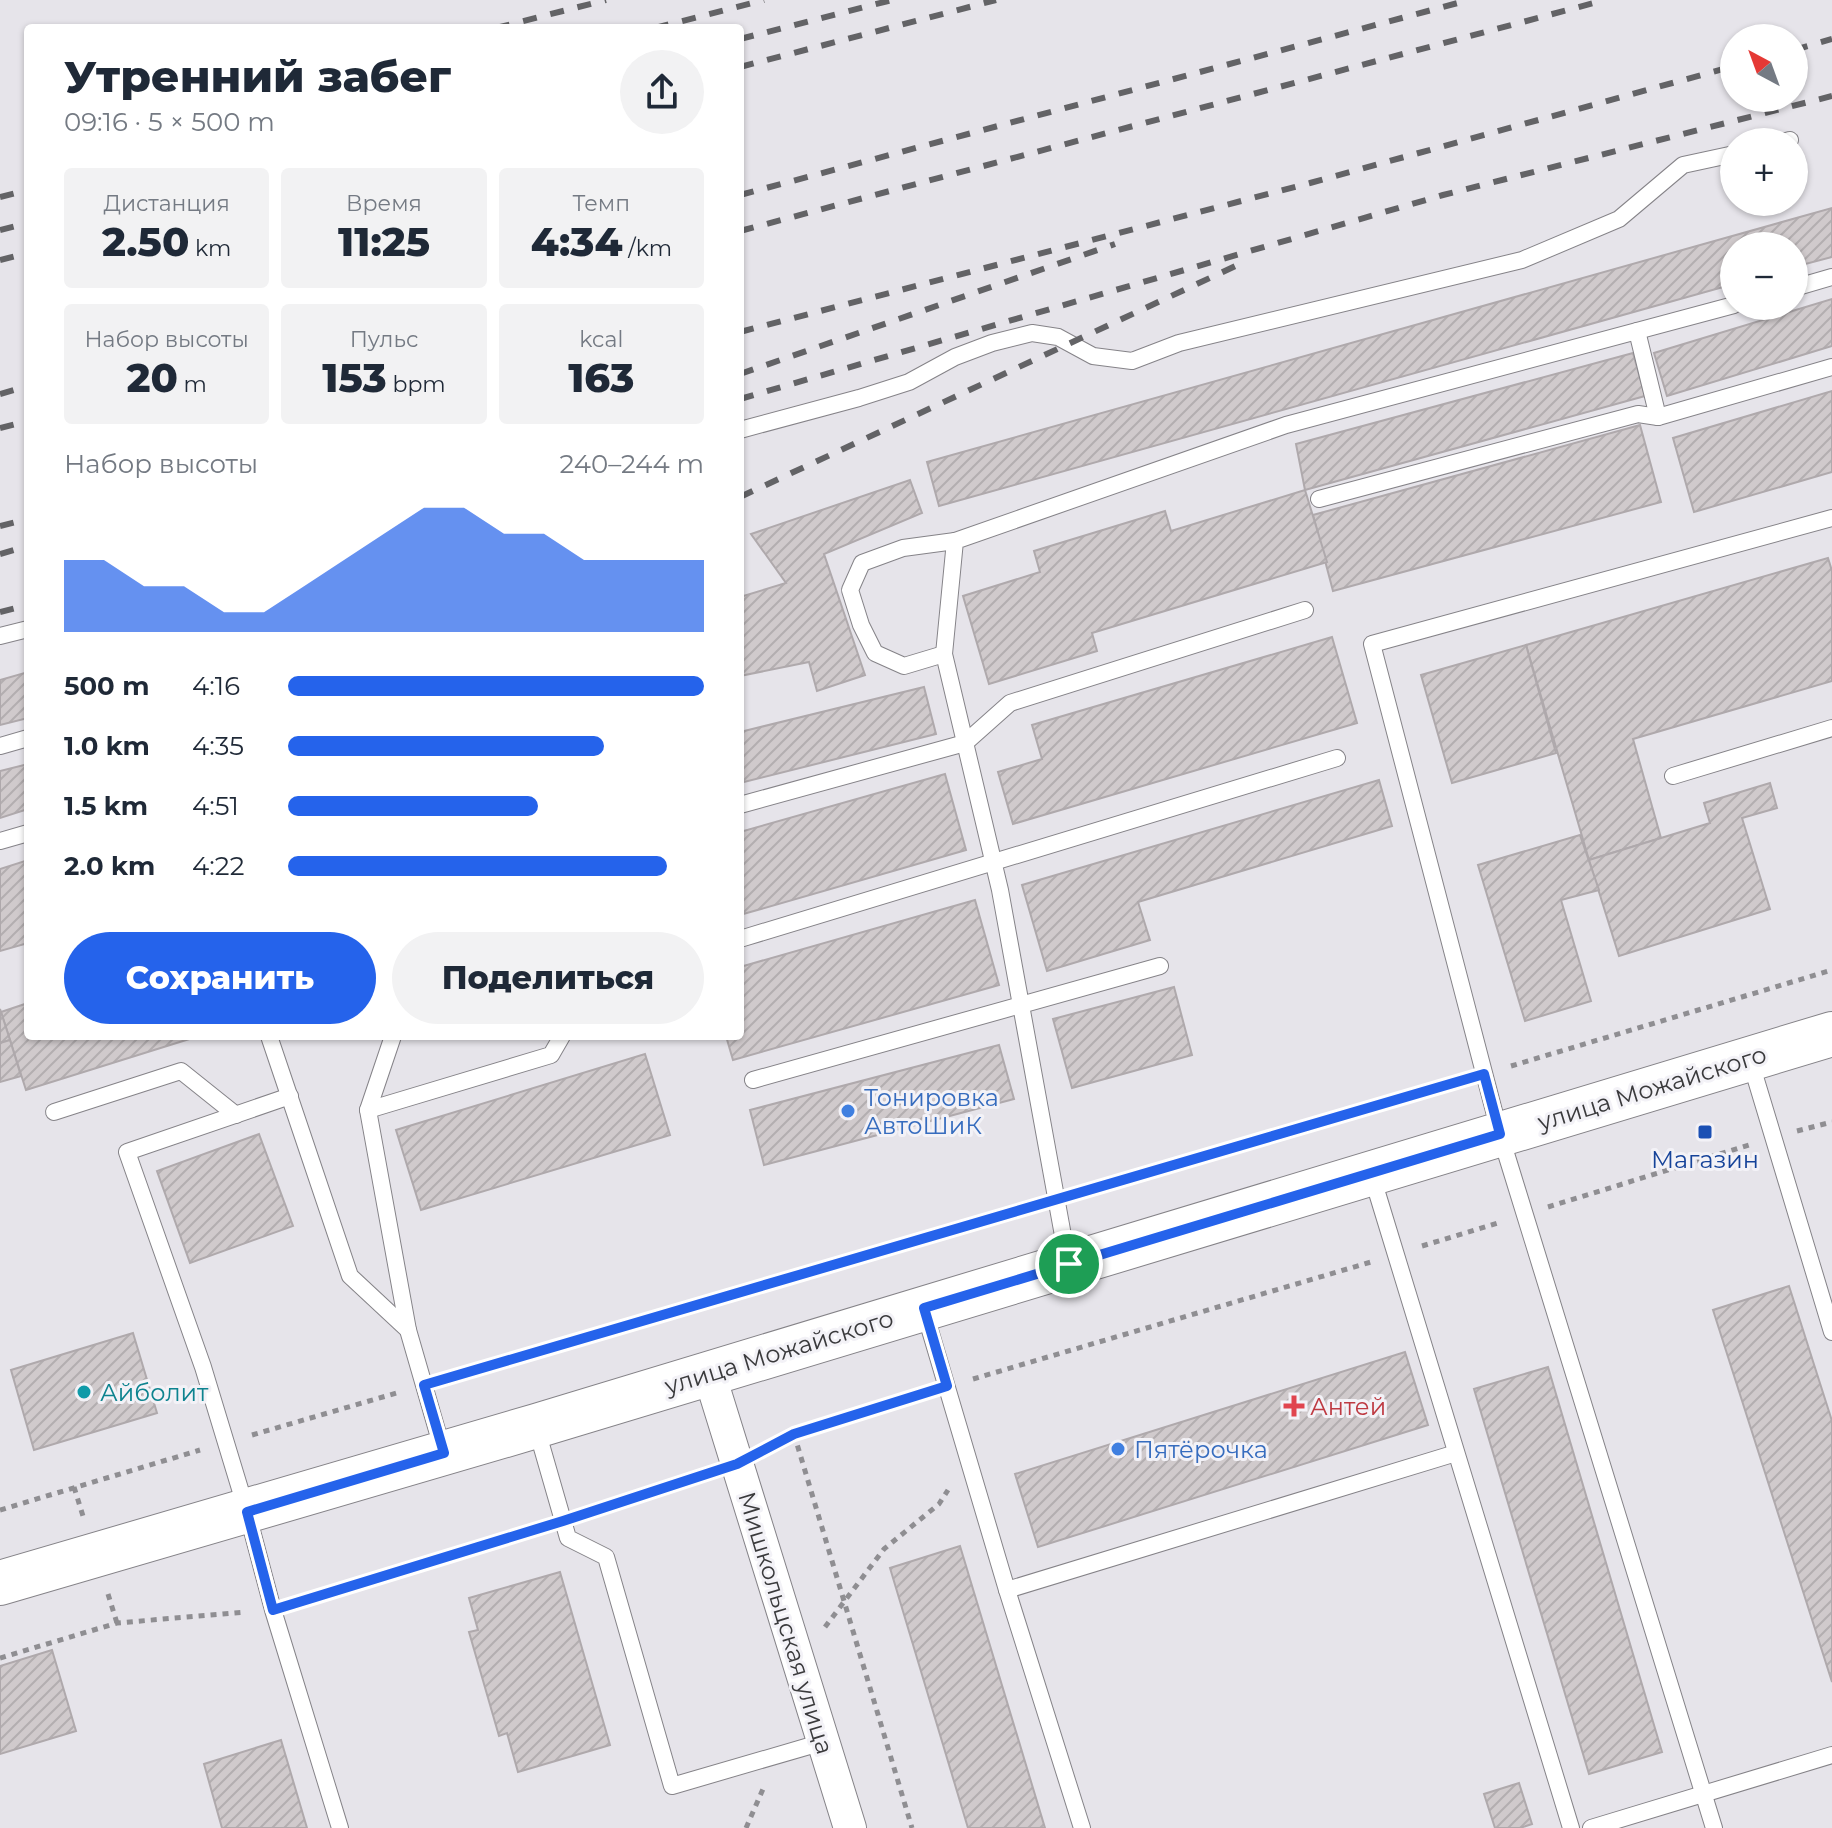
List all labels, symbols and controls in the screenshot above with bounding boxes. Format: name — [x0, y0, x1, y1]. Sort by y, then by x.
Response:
north arrow — [1720, 24, 1808, 112]
map controls — [1720, 24, 1808, 320]
text: Утренний забег — [64, 49, 451, 103]
button: share — [620, 50, 704, 134]
text: 09:16 · 5 × 500 m — [64, 106, 275, 138]
button: + — [1720, 128, 1808, 216]
text: Дистанция — [103, 190, 230, 217]
text: Время — [346, 190, 422, 217]
text: Темп — [573, 190, 630, 217]
text: 2.50 — [102, 217, 189, 266]
text: 11:25 — [338, 217, 430, 266]
text: 4:34 — [531, 217, 622, 266]
button: − — [1720, 232, 1808, 320]
text: km — [189, 235, 231, 262]
text: /km — [622, 235, 672, 262]
text: Набор высоты — [85, 326, 249, 353]
text: Пульс — [350, 326, 418, 353]
text: kcal — [579, 326, 623, 353]
text: 20 — [126, 353, 178, 402]
text: 153 — [322, 353, 387, 402]
text: 163 — [568, 353, 634, 402]
text: m — [178, 371, 207, 398]
text: bpm — [387, 371, 446, 398]
text: Набор высоты — [64, 448, 258, 480]
text: 240–244 m — [560, 448, 704, 480]
text: 500 m — [64, 670, 149, 702]
text: 4:16 — [192, 670, 240, 702]
text: 1.0 km — [64, 730, 150, 762]
text: 4:35 — [192, 730, 244, 762]
text: 1.5 km — [64, 790, 148, 822]
text: 4:51 — [192, 790, 239, 822]
text: 2.0 km — [64, 850, 155, 882]
text: 4:22 — [192, 850, 244, 882]
button: Сохранить — [64, 932, 376, 1024]
button: Поделиться — [392, 932, 704, 1024]
street label: улица Можайского — [1533, 1039, 1770, 1137]
place label: Тонировка АвтоШиК — [864, 1083, 999, 1140]
marker: Тонировка АвтоШиК — [839, 1102, 857, 1120]
marker: Магазин — [1696, 1123, 1714, 1141]
place label: Магазин — [1651, 1145, 1759, 1174]
pin — [1035, 1230, 1103, 1298]
icon: arrive — [1047, 1242, 1091, 1286]
street label: улица Можайского — [660, 1303, 897, 1401]
place label: Айболит — [100, 1378, 209, 1407]
marker: Айболит — [75, 1383, 93, 1401]
place label: Антей — [1310, 1392, 1386, 1421]
marker: Антей — [1285, 1397, 1303, 1415]
place label: Пятёрочка — [1134, 1435, 1268, 1464]
marker: Пятёрочка — [1109, 1440, 1127, 1458]
street label: Мишкольцская улица — [732, 1488, 840, 1758]

